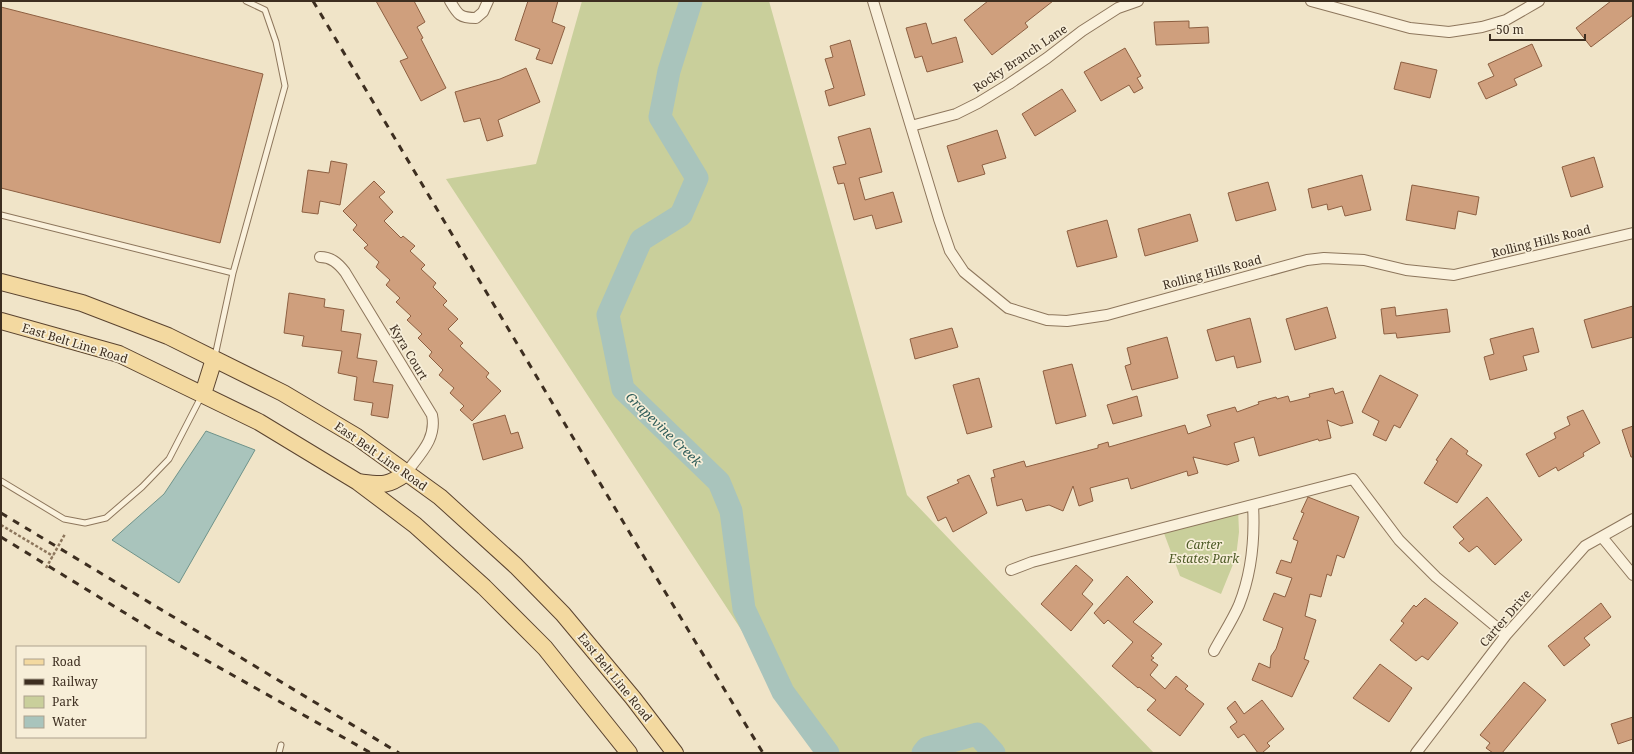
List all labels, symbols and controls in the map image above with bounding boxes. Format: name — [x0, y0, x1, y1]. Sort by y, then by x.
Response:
scale bar — [1490, 16, 1585, 42]
street label: Rocky Branch Lane — [969, 20, 1071, 96]
text: 50 m — [1496, 21, 1524, 38]
street label: Rolling Hills Road — [1490, 220, 1593, 262]
street label: Rolling Hills Road — [1161, 250, 1264, 293]
street label: East Belt Line Road — [20, 319, 131, 367]
street label: Kyra Court — [386, 321, 432, 383]
water label: Grapevine Creek — [622, 388, 706, 470]
street label: East Belt Line Road — [331, 418, 431, 495]
park label: Carter Estates Park — [1168, 536, 1240, 567]
street label: Carter Drive — [1475, 586, 1535, 650]
street label: East Belt Line Road — [574, 629, 657, 726]
legend — [16, 646, 146, 738]
text: Road — [52, 653, 82, 670]
text: Railway — [52, 673, 98, 690]
text: Park — [52, 693, 80, 710]
text: Water — [52, 713, 87, 730]

